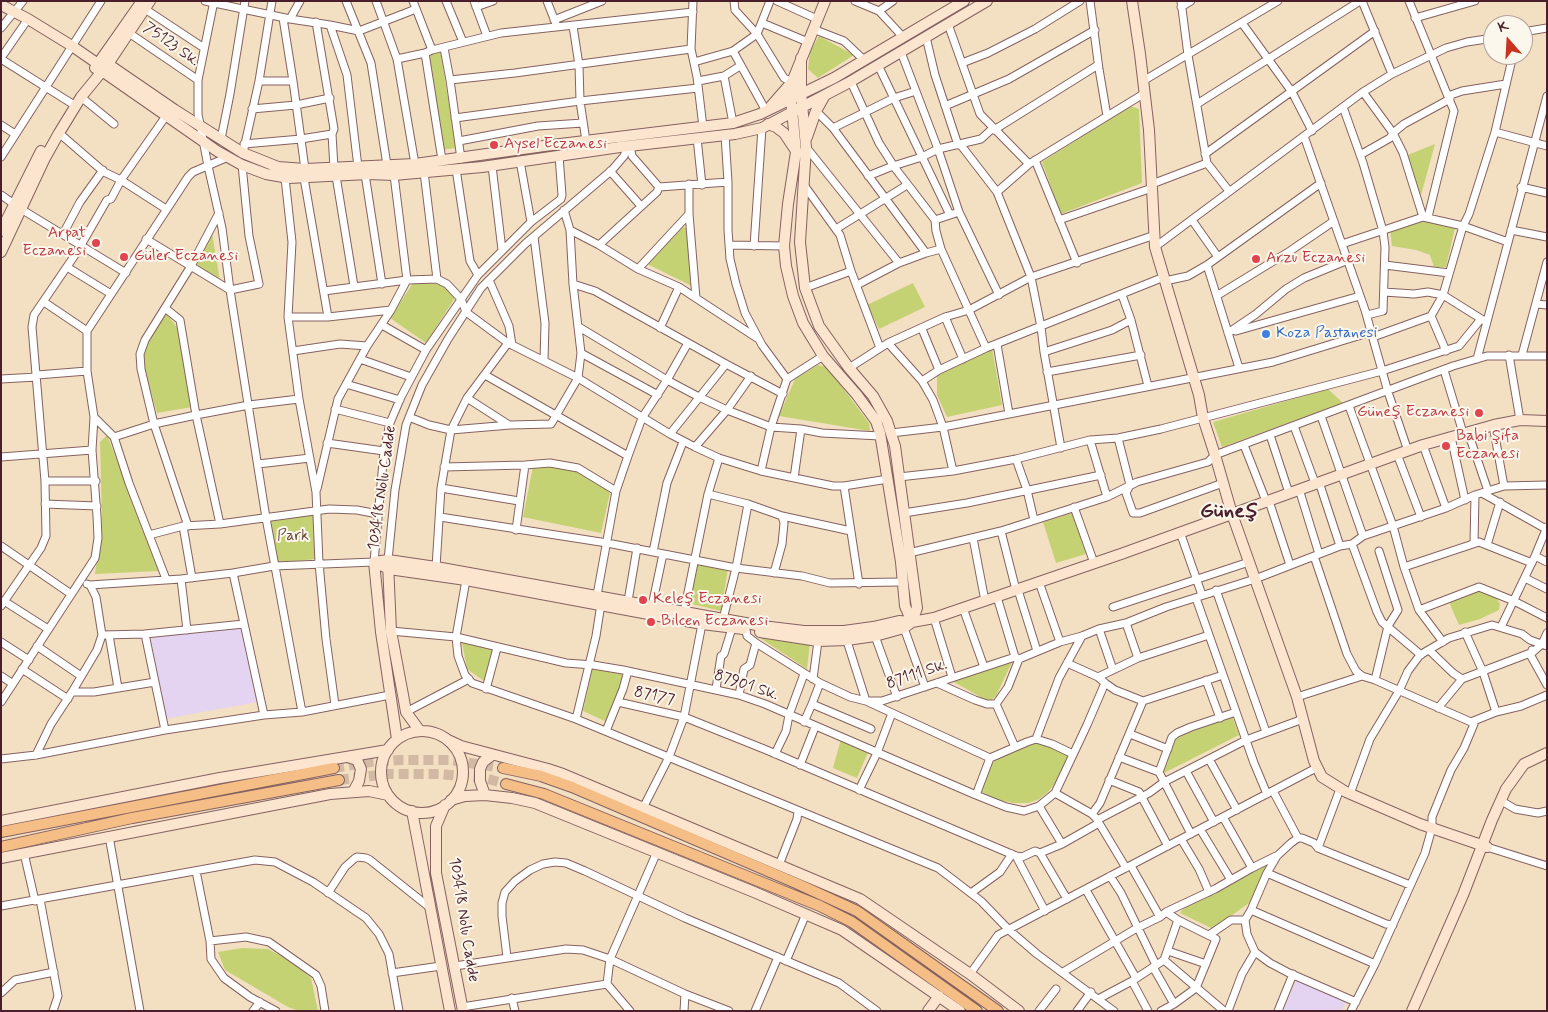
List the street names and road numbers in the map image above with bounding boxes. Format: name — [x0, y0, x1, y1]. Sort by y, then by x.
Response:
street label: 75123 Sk. — [139, 19, 203, 71]
street label: 103418 Nolu Cadde — [365, 424, 401, 552]
street label: 87111 Sk. — [884, 656, 950, 694]
street label: 87901 Sk. — [711, 667, 781, 705]
street label: 87177 — [632, 683, 676, 711]
street label: 103418 Nolu Cadde — [444, 856, 482, 984]

